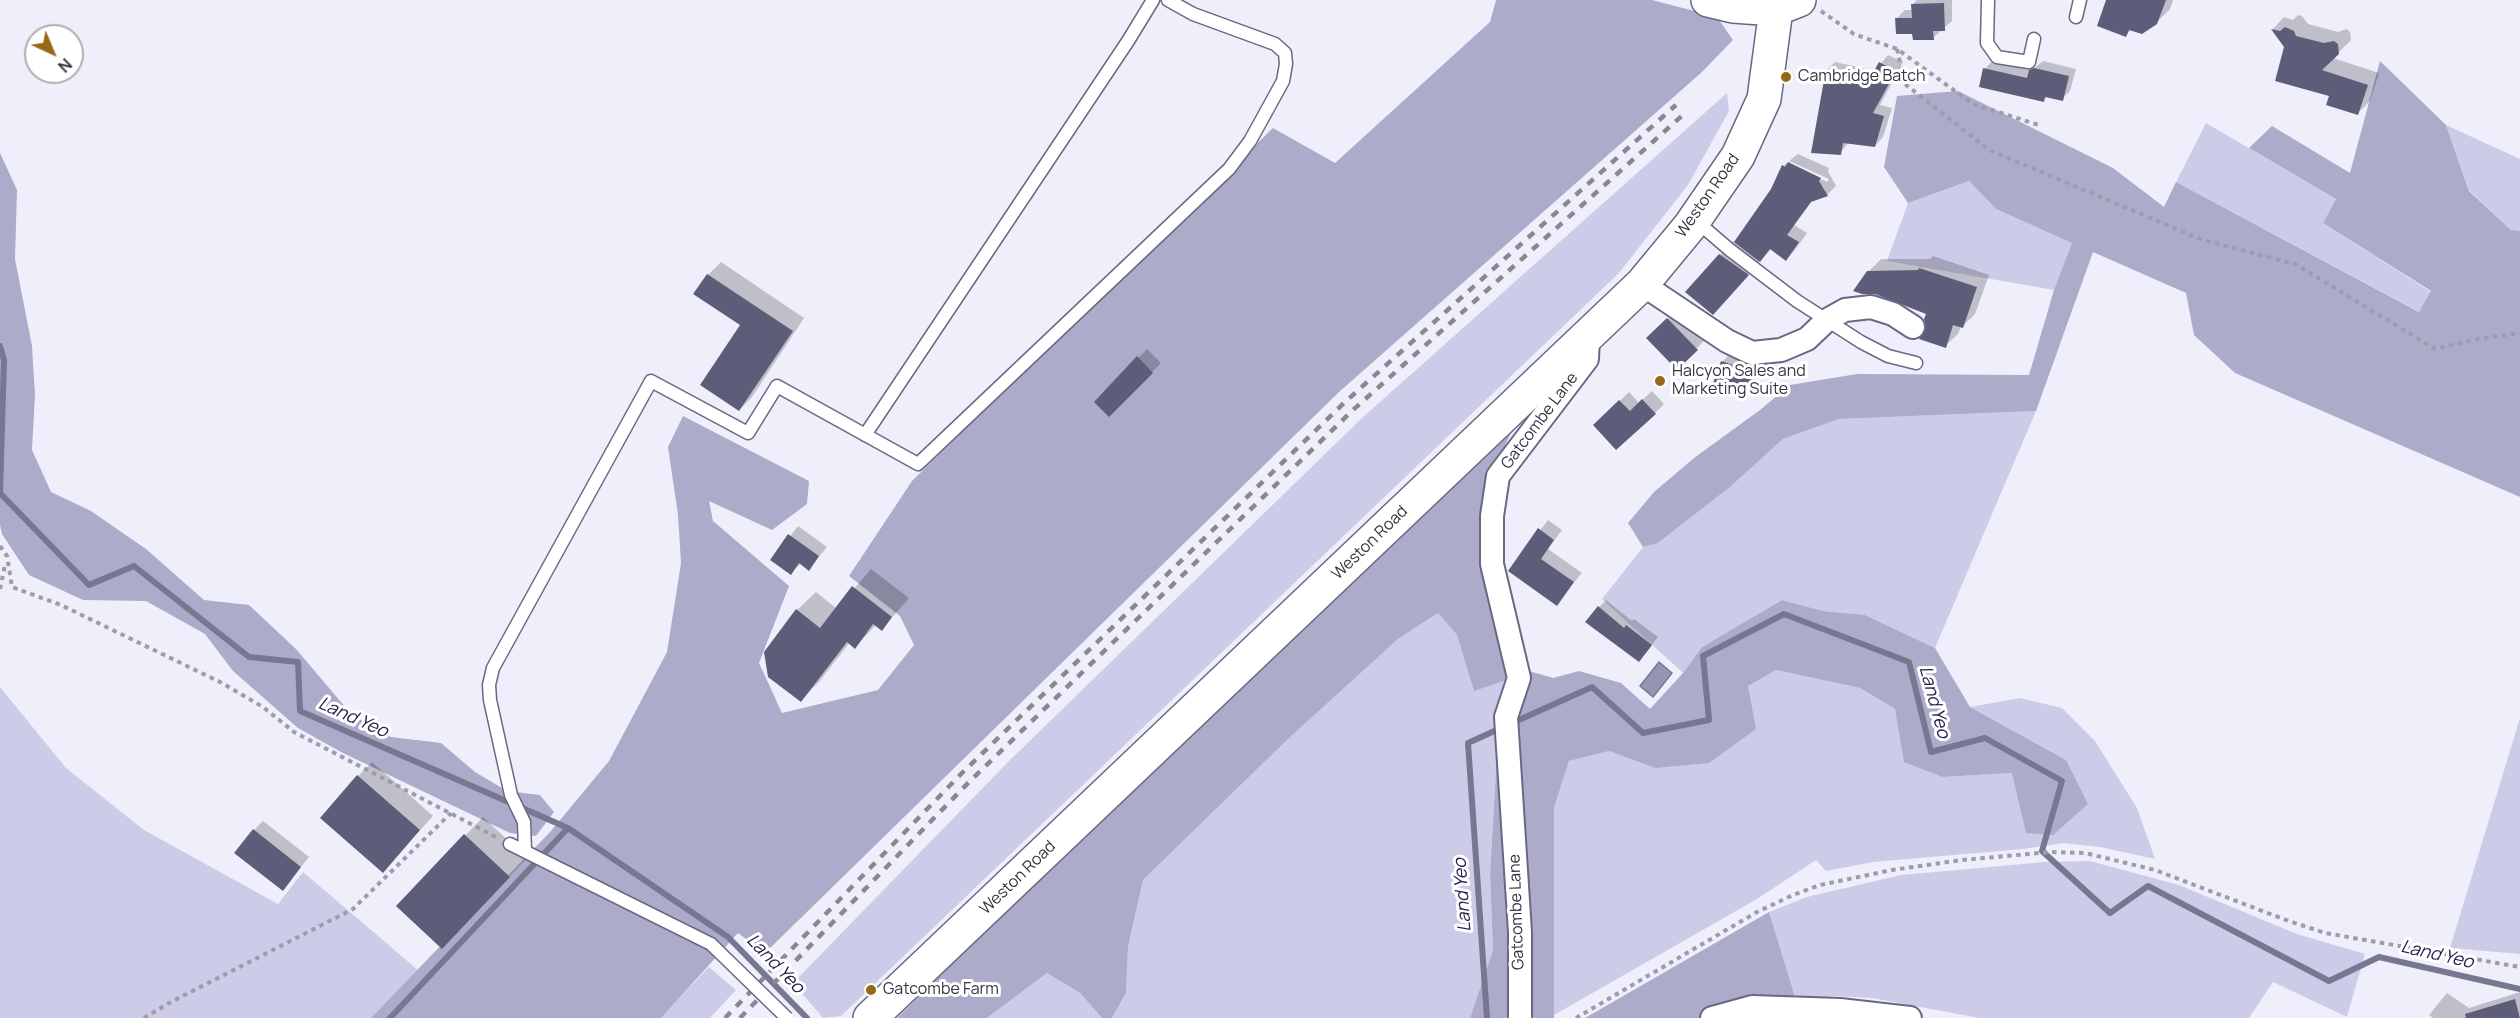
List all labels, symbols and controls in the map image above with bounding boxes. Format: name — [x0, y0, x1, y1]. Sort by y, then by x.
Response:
north arrow — [24, 24, 84, 84]
text: N — [53, 54, 77, 77]
place label: Cambridge Batch — [1798, 67, 1926, 87]
marker: Cambridge Batch — [1779, 70, 1793, 84]
street label: Weston Road — [1672, 150, 1744, 242]
place label: Halcyon Sales and Marketing Suite — [1672, 362, 1806, 400]
street label: Gatcombe Lane — [1497, 369, 1583, 473]
marker: Halcyon Sales and Marketing Suite — [1653, 374, 1667, 388]
street label: Weston Road — [1328, 502, 1412, 584]
water label: Land Yeo — [1914, 664, 1954, 740]
water label: Land Yeo — [315, 693, 391, 743]
street label: Weston Road — [976, 837, 1060, 919]
street label: Gatcombe Lane — [1505, 854, 1529, 970]
water label: Land Yeo — [1450, 857, 1476, 933]
water label: Land Yeo — [742, 930, 808, 998]
water label: Land Yeo — [2399, 936, 2475, 974]
place label: Gatcombe Farm — [883, 980, 999, 1000]
marker: Gatcombe Farm — [864, 983, 878, 997]

